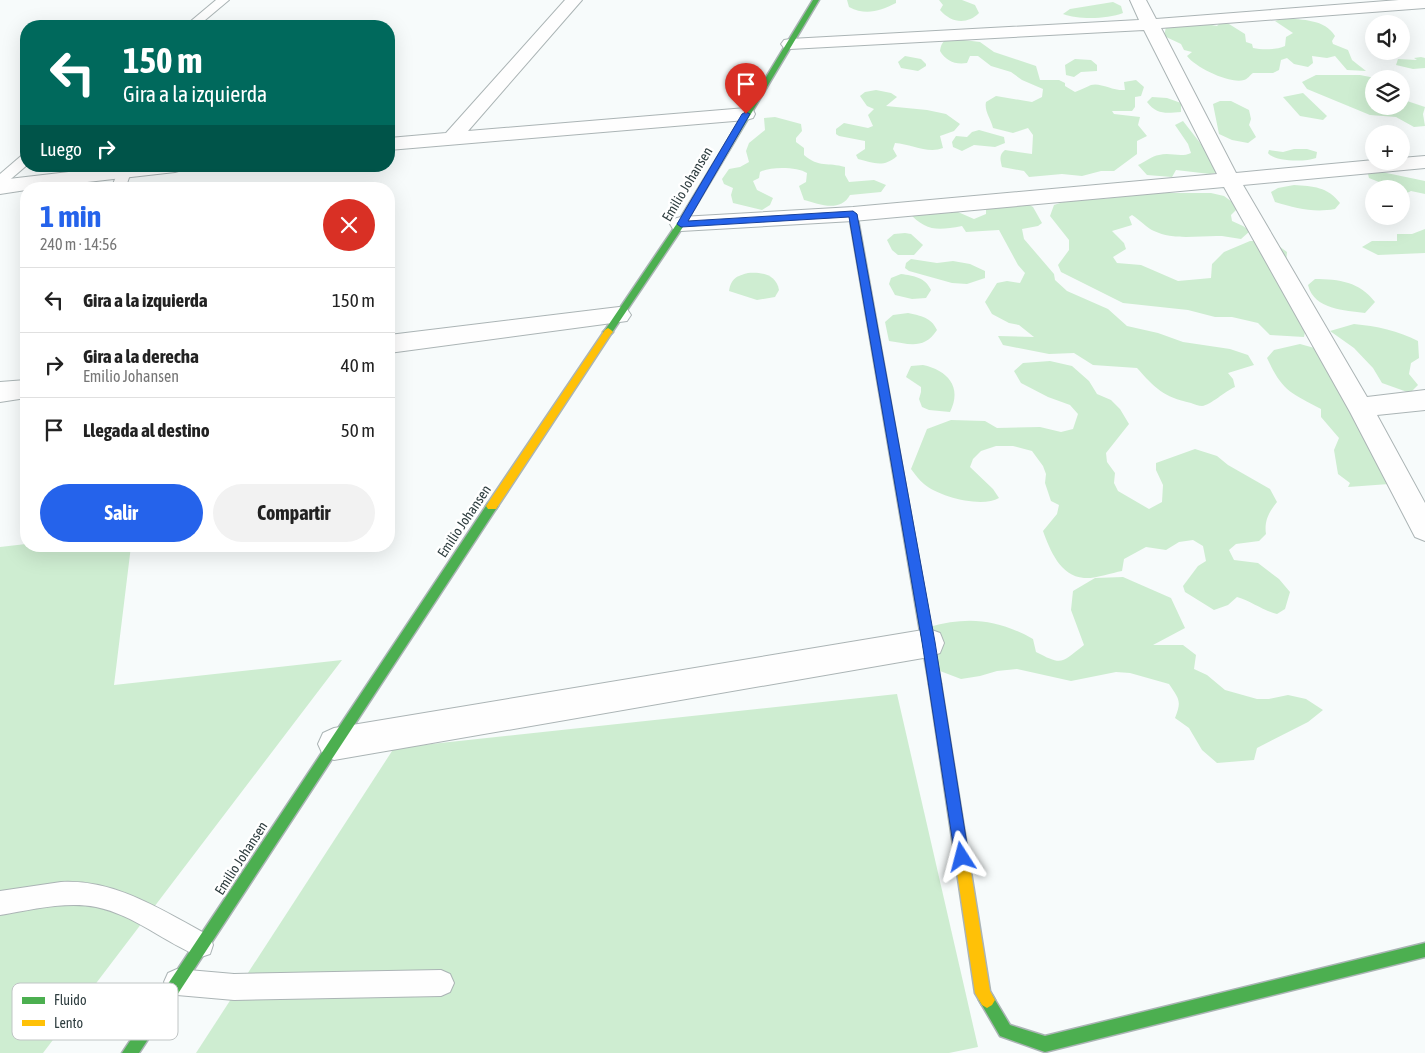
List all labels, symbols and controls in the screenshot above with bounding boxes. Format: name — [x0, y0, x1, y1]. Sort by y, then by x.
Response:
map controls — [1365, 15, 1410, 225]
button: sound — [1365, 15, 1410, 60]
icon: left — [40, 40, 105, 105]
text: 150 m — [123, 40, 202, 80]
pin — [725, 63, 767, 114]
icon: arrive — [732, 70, 760, 98]
button: layers — [1365, 70, 1410, 115]
text: Gira a la izquierda — [123, 81, 267, 107]
button: + — [1365, 125, 1410, 170]
icon: right — [92, 135, 120, 163]
text: Luego — [40, 138, 82, 160]
street label: Emilio Johansen — [659, 144, 715, 224]
button: − — [1365, 180, 1410, 225]
text: 1 min — [40, 199, 101, 233]
button: close — [323, 199, 375, 251]
text: 240 m · 14:56 — [40, 235, 117, 253]
icon: left — [40, 286, 68, 314]
text: Gira a la izquierda — [83, 289, 208, 311]
text: 150 m — [332, 289, 375, 311]
text: Gira a la derecha — [83, 345, 199, 367]
icon: right — [40, 351, 68, 379]
text: 40 m — [341, 354, 375, 376]
text: Emilio Johansen — [83, 367, 179, 385]
icon: arrive — [40, 416, 68, 444]
text: Llegada al destino — [83, 419, 210, 441]
text: 50 m — [341, 419, 375, 441]
street label: Emilio Johansen — [434, 482, 494, 560]
button: Salir — [40, 484, 203, 542]
button: Compartir — [213, 484, 375, 542]
street label: Emilio Johansen — [211, 818, 271, 898]
position arrow — [935, 830, 987, 882]
legend — [12, 983, 178, 1040]
text: Fluido — [54, 992, 87, 1008]
text: Lento — [54, 1015, 83, 1031]

